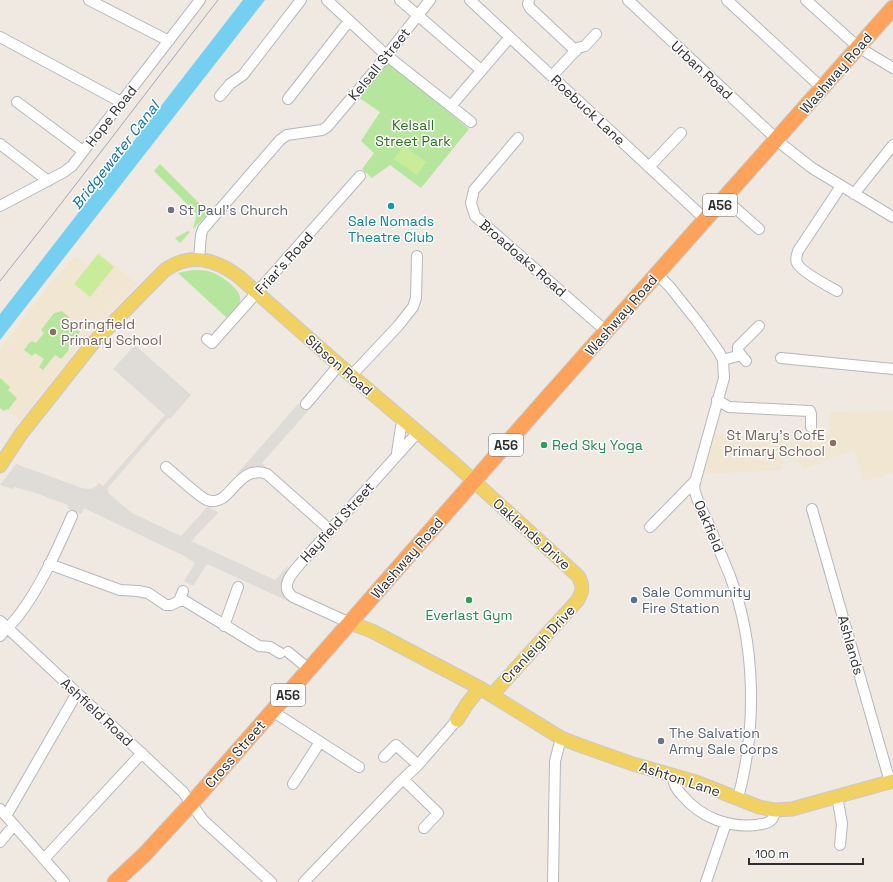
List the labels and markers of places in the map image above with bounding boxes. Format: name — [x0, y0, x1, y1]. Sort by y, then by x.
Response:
place label: St Paul's Church — [179, 201, 288, 219]
marker: Sale Nomads Theatre Club — [386, 201, 396, 211]
marker: St Paul's Church — [166, 205, 176, 215]
place label: Sale Nomads Theatre Club — [348, 212, 434, 246]
place label: Springfield Primary School — [61, 315, 162, 349]
marker: Springfield Primary School — [48, 327, 58, 337]
place label: St Mary's CofE Primary School — [724, 426, 825, 460]
place label: Red Sky Yoga — [552, 436, 643, 454]
marker: St Mary's CofE Primary School — [828, 438, 838, 448]
marker: Red Sky Yoga — [539, 440, 549, 450]
place label: Sale Community Fire Station — [642, 583, 751, 617]
marker: Everlast Gym — [464, 595, 474, 605]
marker: Sale Community Fire Station — [629, 595, 639, 605]
place label: Everlast Gym — [425, 606, 513, 624]
place label: The Salvation Army Sale Corps — [669, 724, 778, 758]
marker: The Salvation Army Sale Corps — [656, 736, 666, 746]

